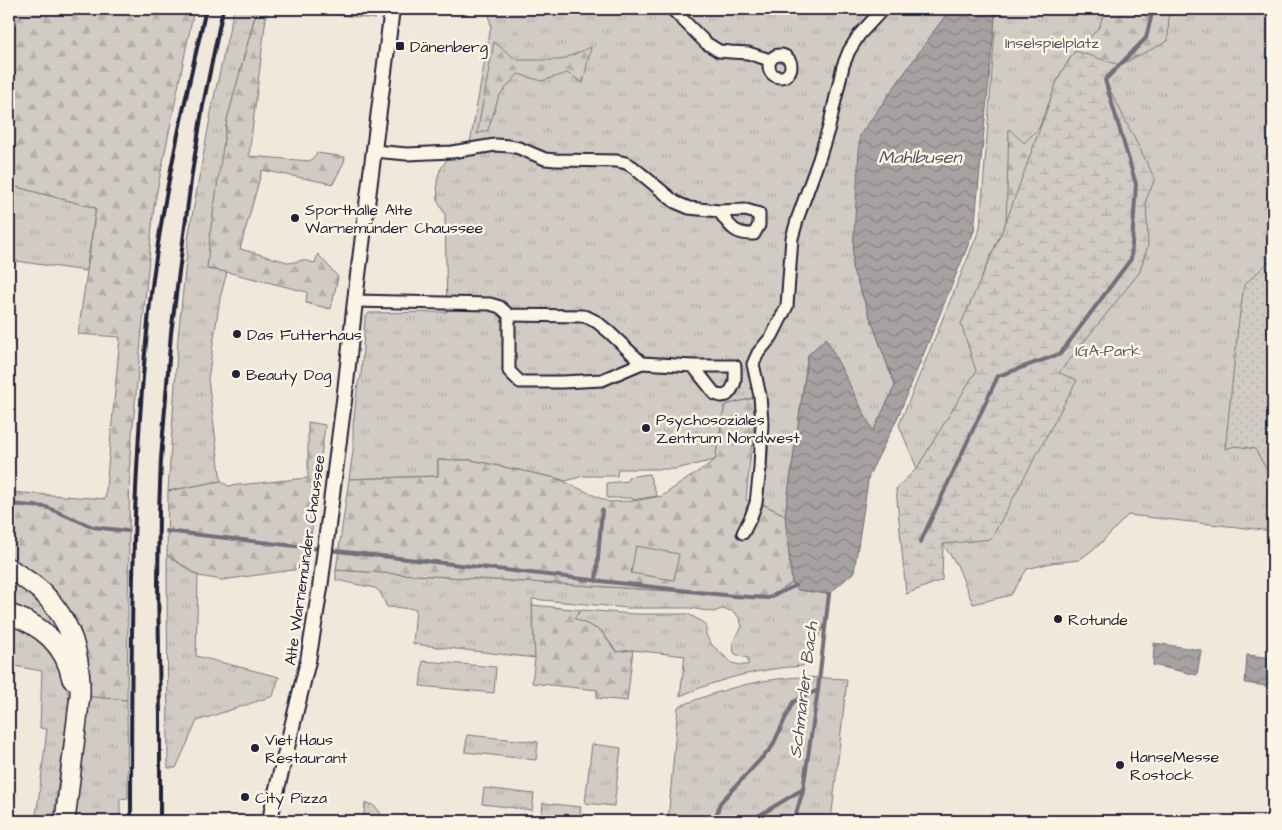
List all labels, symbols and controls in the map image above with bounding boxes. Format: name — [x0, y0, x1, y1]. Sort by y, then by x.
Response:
park label: Inselspielplatz — [1005, 32, 1099, 54]
place label: Dänenberg — [410, 36, 488, 59]
marker: Dänenberg — [394, 40, 406, 52]
water label: Mahlbusen — [879, 145, 963, 170]
place label: Sporthalle Alte Warnemünder Chaussee — [305, 199, 484, 239]
marker: Sporthalle Alte Warnemünder Chaussee — [289, 212, 301, 224]
place label: Das Futterhaus — [247, 324, 362, 346]
marker: Das Futterhaus — [231, 328, 243, 340]
park label: IGA-Park — [1075, 340, 1141, 362]
place label: Beauty Dog — [246, 364, 332, 387]
marker: Beauty Dog — [230, 368, 242, 380]
place label: Psychosoziales Zentrum Nordwest — [656, 409, 800, 449]
marker: Psychosoziales Zentrum Nordwest — [640, 422, 652, 434]
street label: Alte Warnemünder Chaussee — [279, 453, 331, 667]
place label: Rotunde — [1068, 609, 1128, 631]
marker: Rotunde — [1052, 613, 1064, 625]
water label: Schmarler Bach — [783, 620, 824, 760]
place label: Viet Haus Restaurant — [265, 729, 348, 769]
marker: Viet Haus Restaurant — [249, 742, 261, 754]
place label: HanseMesse Rostock — [1130, 746, 1219, 786]
marker: HanseMesse Rostock — [1114, 759, 1126, 771]
place label: City Pizza — [255, 787, 327, 810]
marker: City Pizza — [239, 791, 251, 803]

